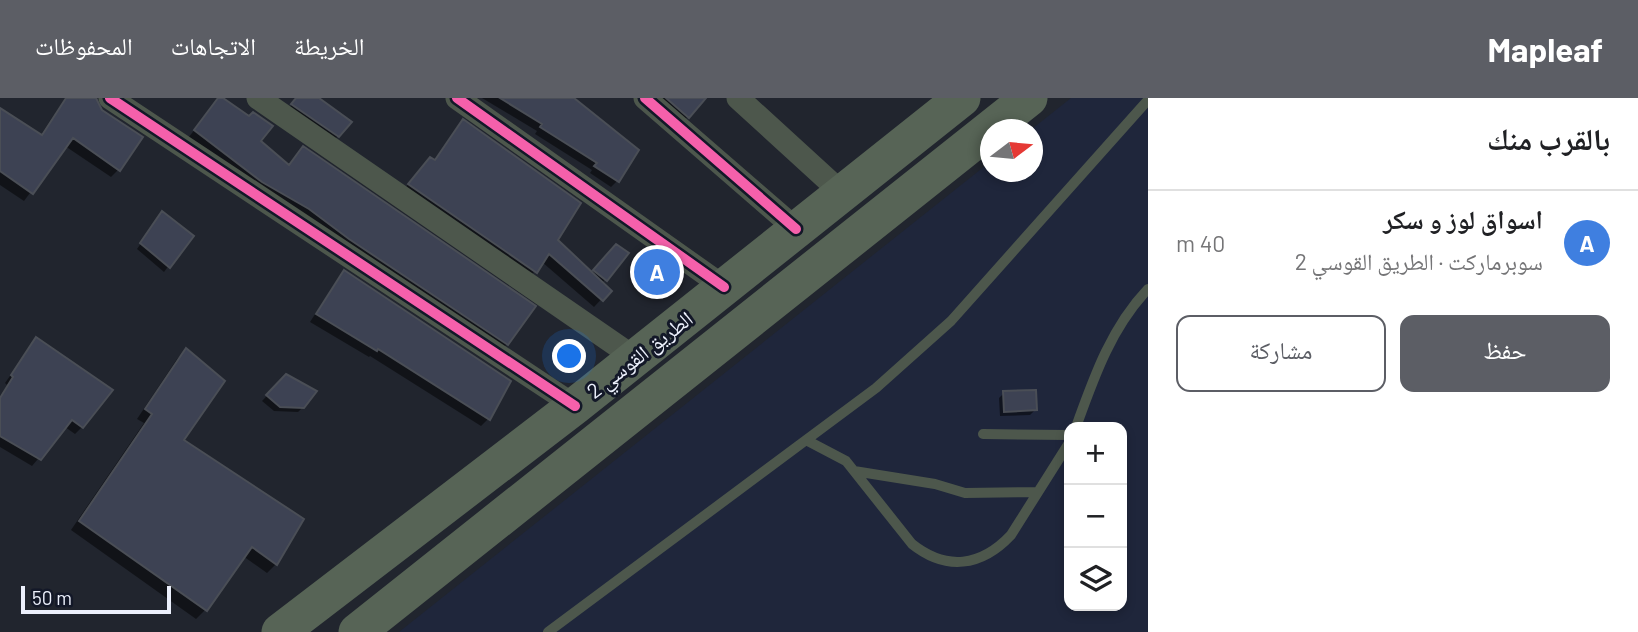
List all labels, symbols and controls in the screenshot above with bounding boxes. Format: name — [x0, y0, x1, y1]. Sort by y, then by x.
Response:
text: Mapleaf — [1488, 29, 1603, 69]
text: المحفوظات — [35, 31, 133, 60]
text: الاتجاهات — [171, 31, 256, 60]
text: الخريطة — [294, 31, 365, 60]
north arrow — [980, 119, 1043, 182]
text: بالقرب منك — [1487, 120, 1610, 156]
text: اسواق لوز و سكر — [1383, 203, 1543, 234]
text: 40 m — [1176, 229, 1225, 257]
text: A — [1579, 229, 1595, 257]
pin: A — [634, 246, 680, 298]
text: سوبرماركت · الطريق القوسي 2 — [1295, 247, 1543, 275]
street label: الطريق القوسي 2 — [581, 305, 700, 407]
button: مشاركة — [1176, 315, 1386, 392]
button: حفظ — [1400, 315, 1610, 392]
your location — [552, 339, 586, 373]
map controls — [1064, 422, 1127, 611]
button: + — [1064, 422, 1127, 485]
button: − — [1064, 485, 1127, 548]
button: layers — [1064, 548, 1127, 611]
scale bar — [21, 583, 172, 615]
text: 50 m — [32, 586, 72, 609]

